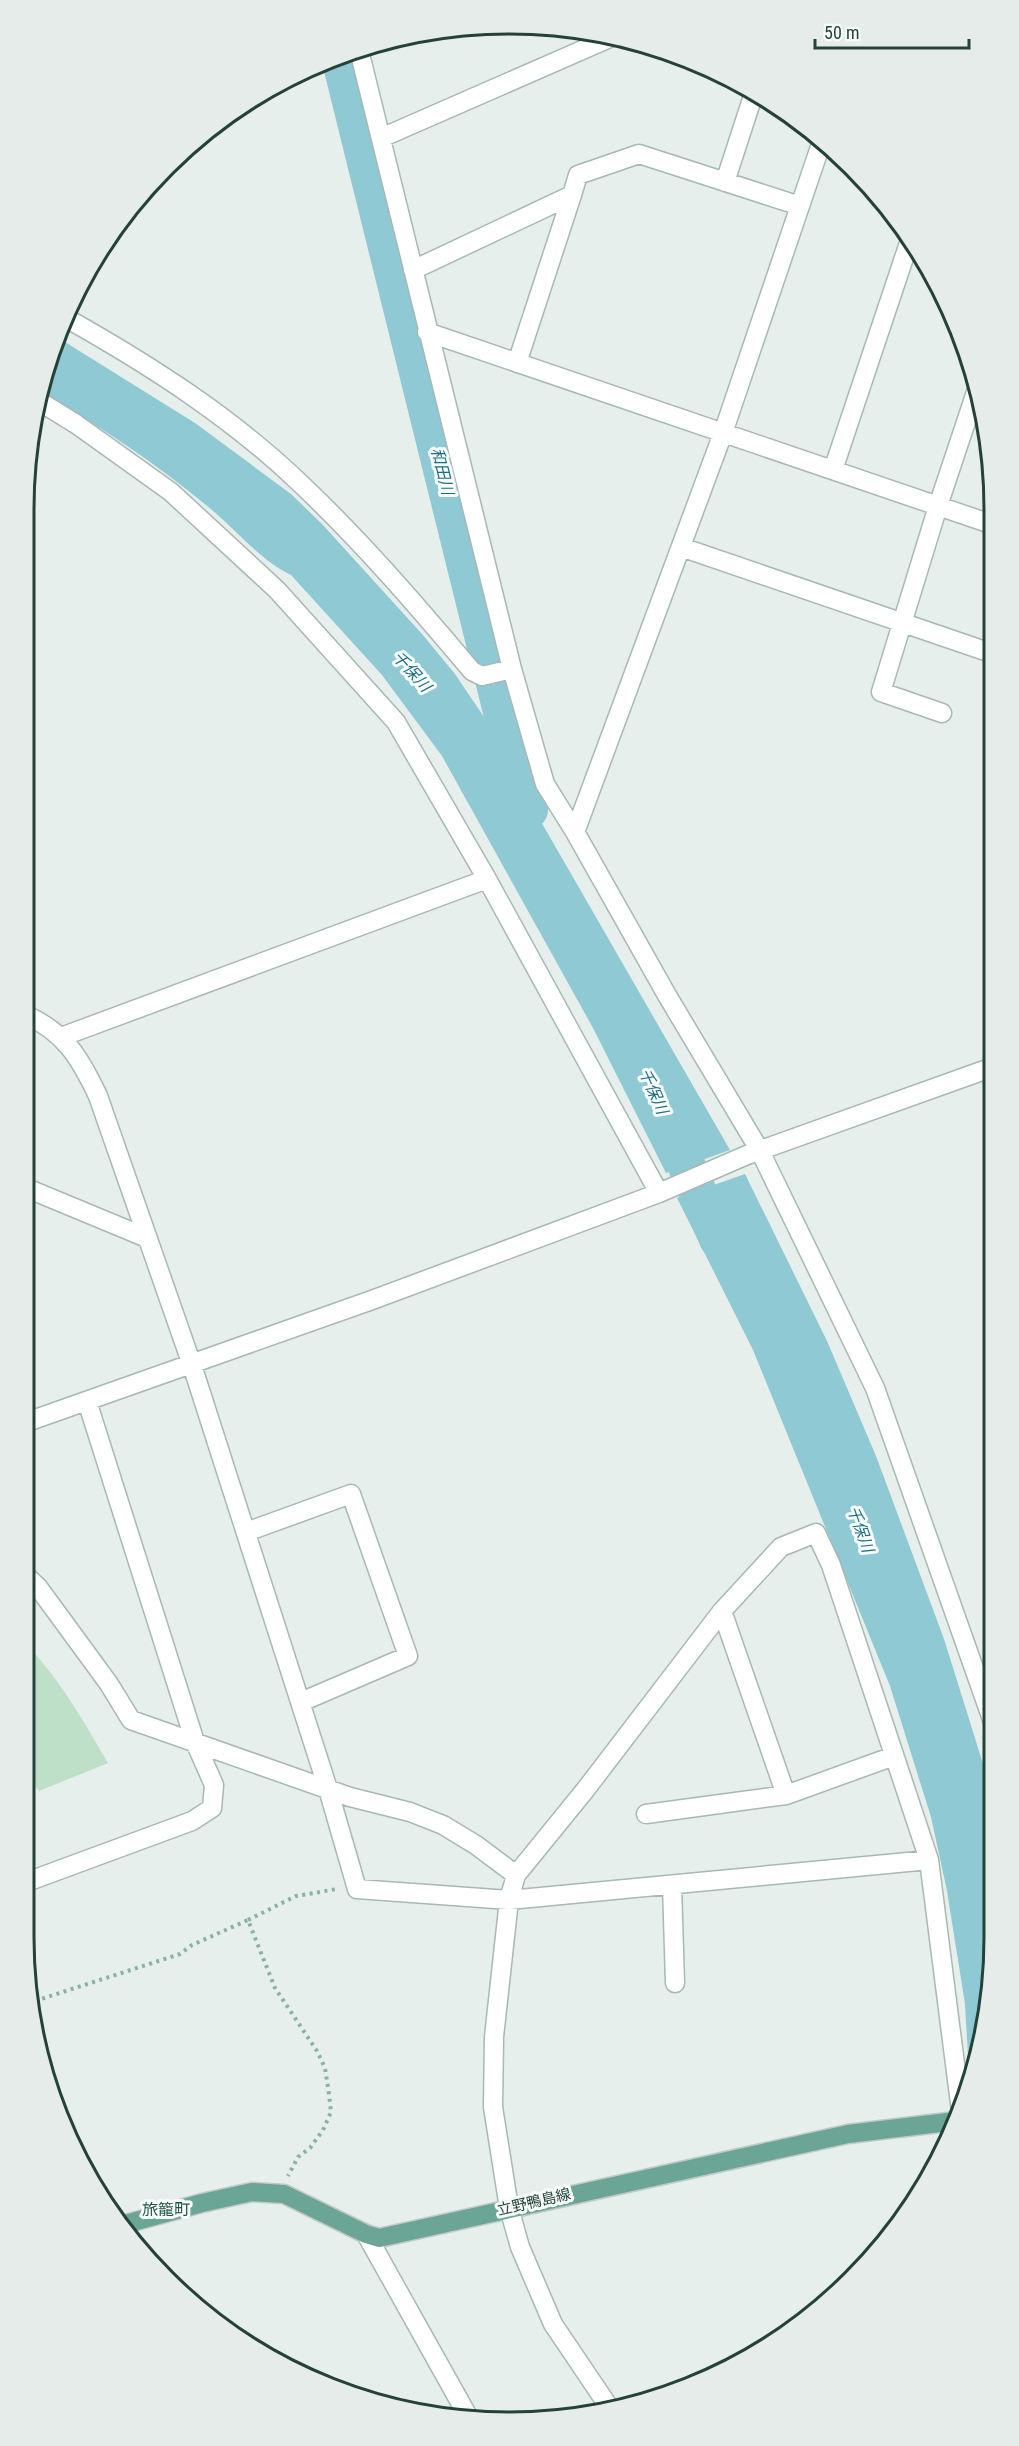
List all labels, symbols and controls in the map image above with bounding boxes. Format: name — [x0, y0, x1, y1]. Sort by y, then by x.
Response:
scale bar — [815, 12, 970, 50]
text: 50 m — [824, 22, 859, 43]
water label: 和田川 — [427, 446, 458, 499]
water label: 千保川 — [389, 647, 436, 697]
water label: 千保川 — [635, 1065, 673, 1119]
water label: 千保川 — [843, 1503, 878, 1557]
street label: 立野鴨島線 — [495, 2185, 573, 2219]
district label: 旅籠町 — [142, 2200, 190, 2219]

